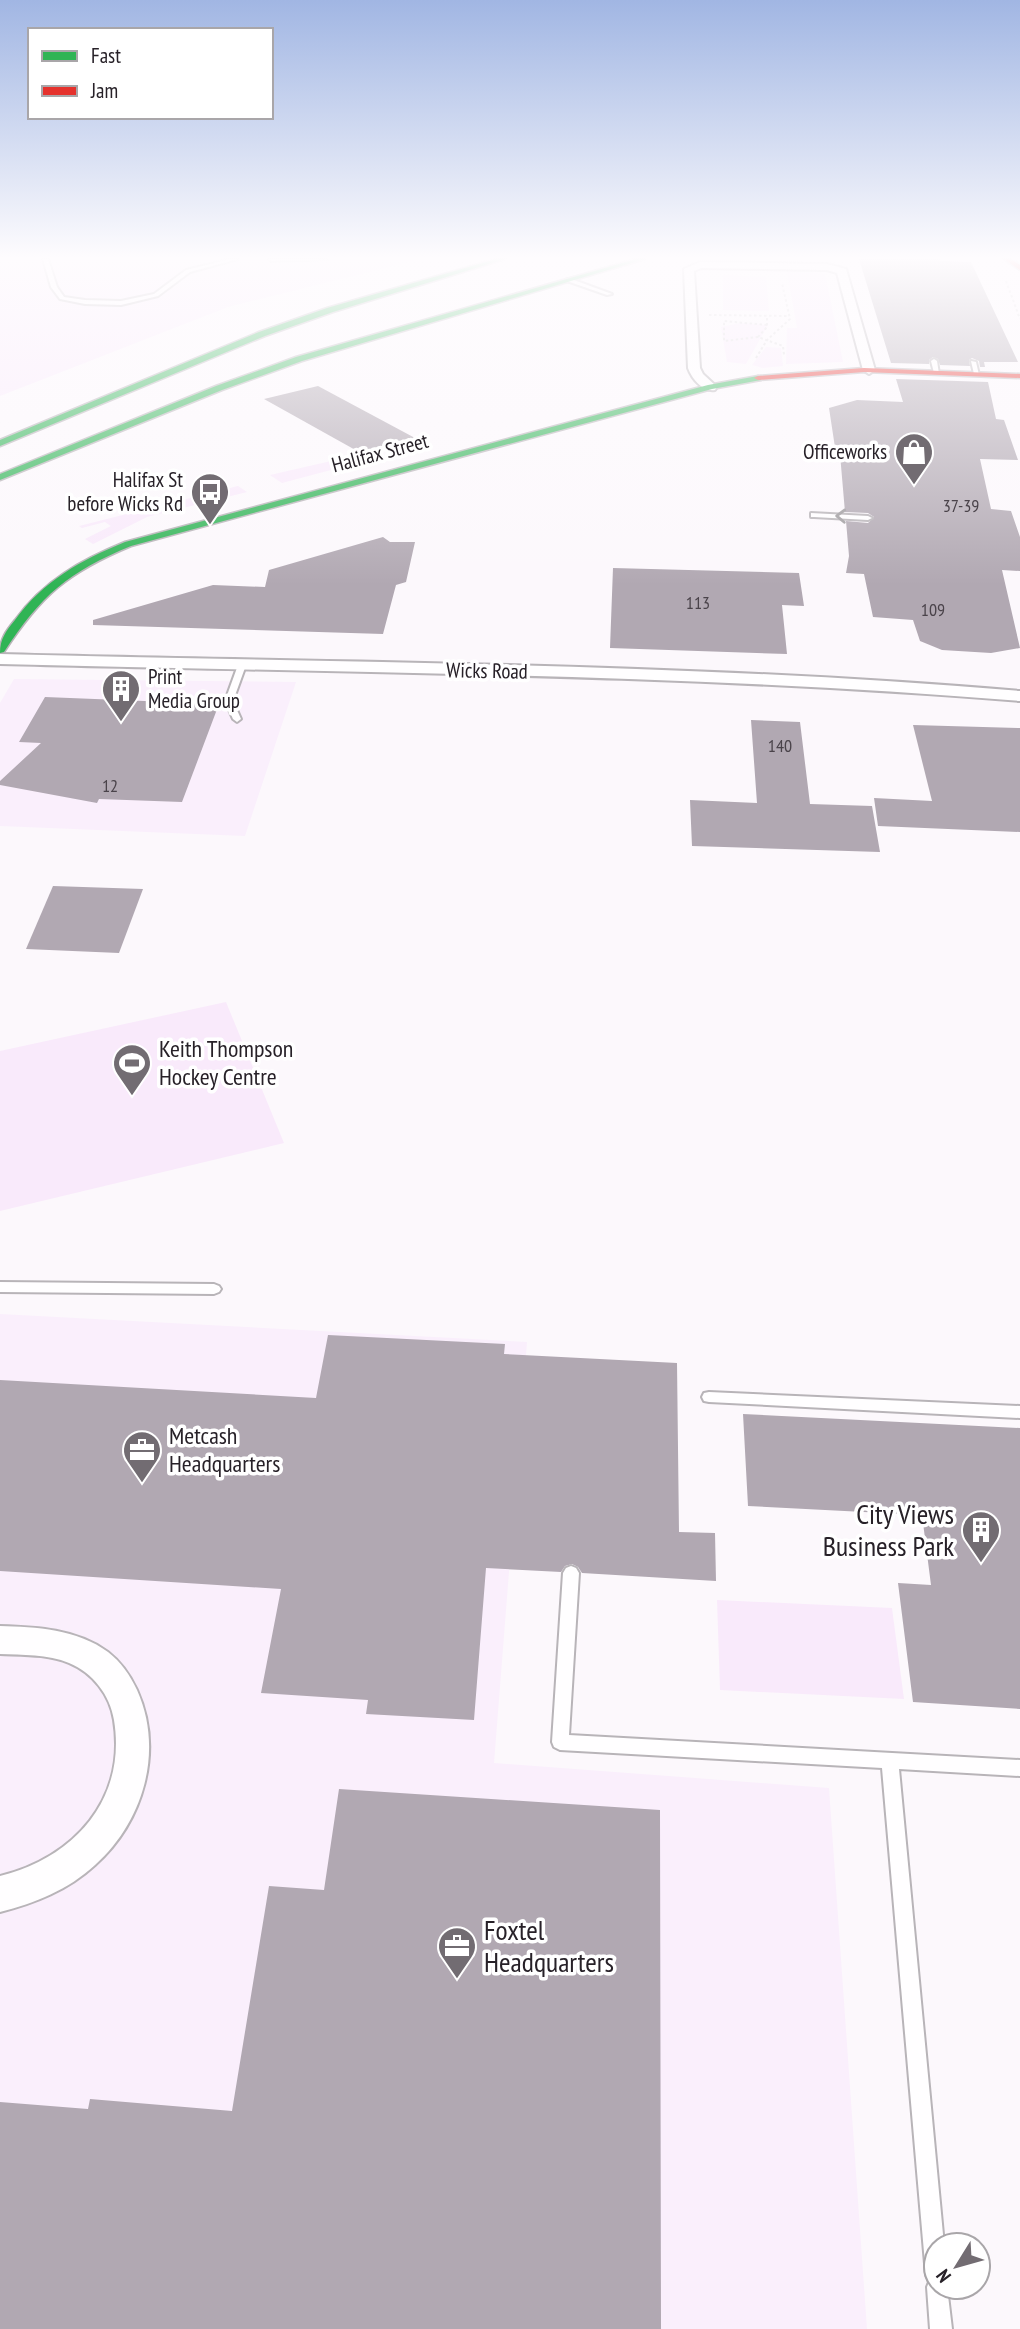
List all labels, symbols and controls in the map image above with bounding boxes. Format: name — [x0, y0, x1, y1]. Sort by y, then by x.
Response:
legend — [28, 28, 273, 119]
text: Fast — [91, 42, 121, 69]
text: Jam — [90, 77, 118, 104]
street label: Halifax Street — [329, 427, 431, 478]
shop icon: Officeworks — [893, 431, 935, 486]
place label: Officeworks — [803, 438, 887, 465]
place label: Halifax St before Wicks Rd — [67, 466, 183, 517]
bus stop icon: Halifax St before Wicks Rd — [189, 471, 231, 526]
house number: 37-39 — [943, 494, 979, 517]
one-way arrow — [836, 509, 847, 524]
house number: 113 — [686, 591, 710, 614]
house number: 109 — [921, 598, 945, 621]
street label: Wicks Road — [446, 656, 528, 685]
place label: Print Media Group — [148, 663, 240, 714]
building icon: Print Media Group — [100, 668, 142, 723]
house number: 140 — [768, 734, 792, 757]
house number: 12 — [102, 774, 118, 797]
place label: Keith Thompson Hockey Centre — [159, 1033, 293, 1092]
sports icon: Keith Thompson Hockey Centre — [111, 1042, 153, 1097]
place label: Metcash Headquarters — [169, 1420, 280, 1479]
office icon: Metcash Headquarters — [121, 1429, 163, 1484]
place label: City Views Business Park — [823, 1495, 954, 1564]
building icon: City Views Business Park — [960, 1509, 1002, 1564]
place label: Foxtel Headquarters — [484, 1911, 614, 1980]
office icon: Foxtel Headquarters — [436, 1925, 478, 1980]
north arrow — [922, 2231, 992, 2301]
text: N — [931, 2265, 956, 2288]

